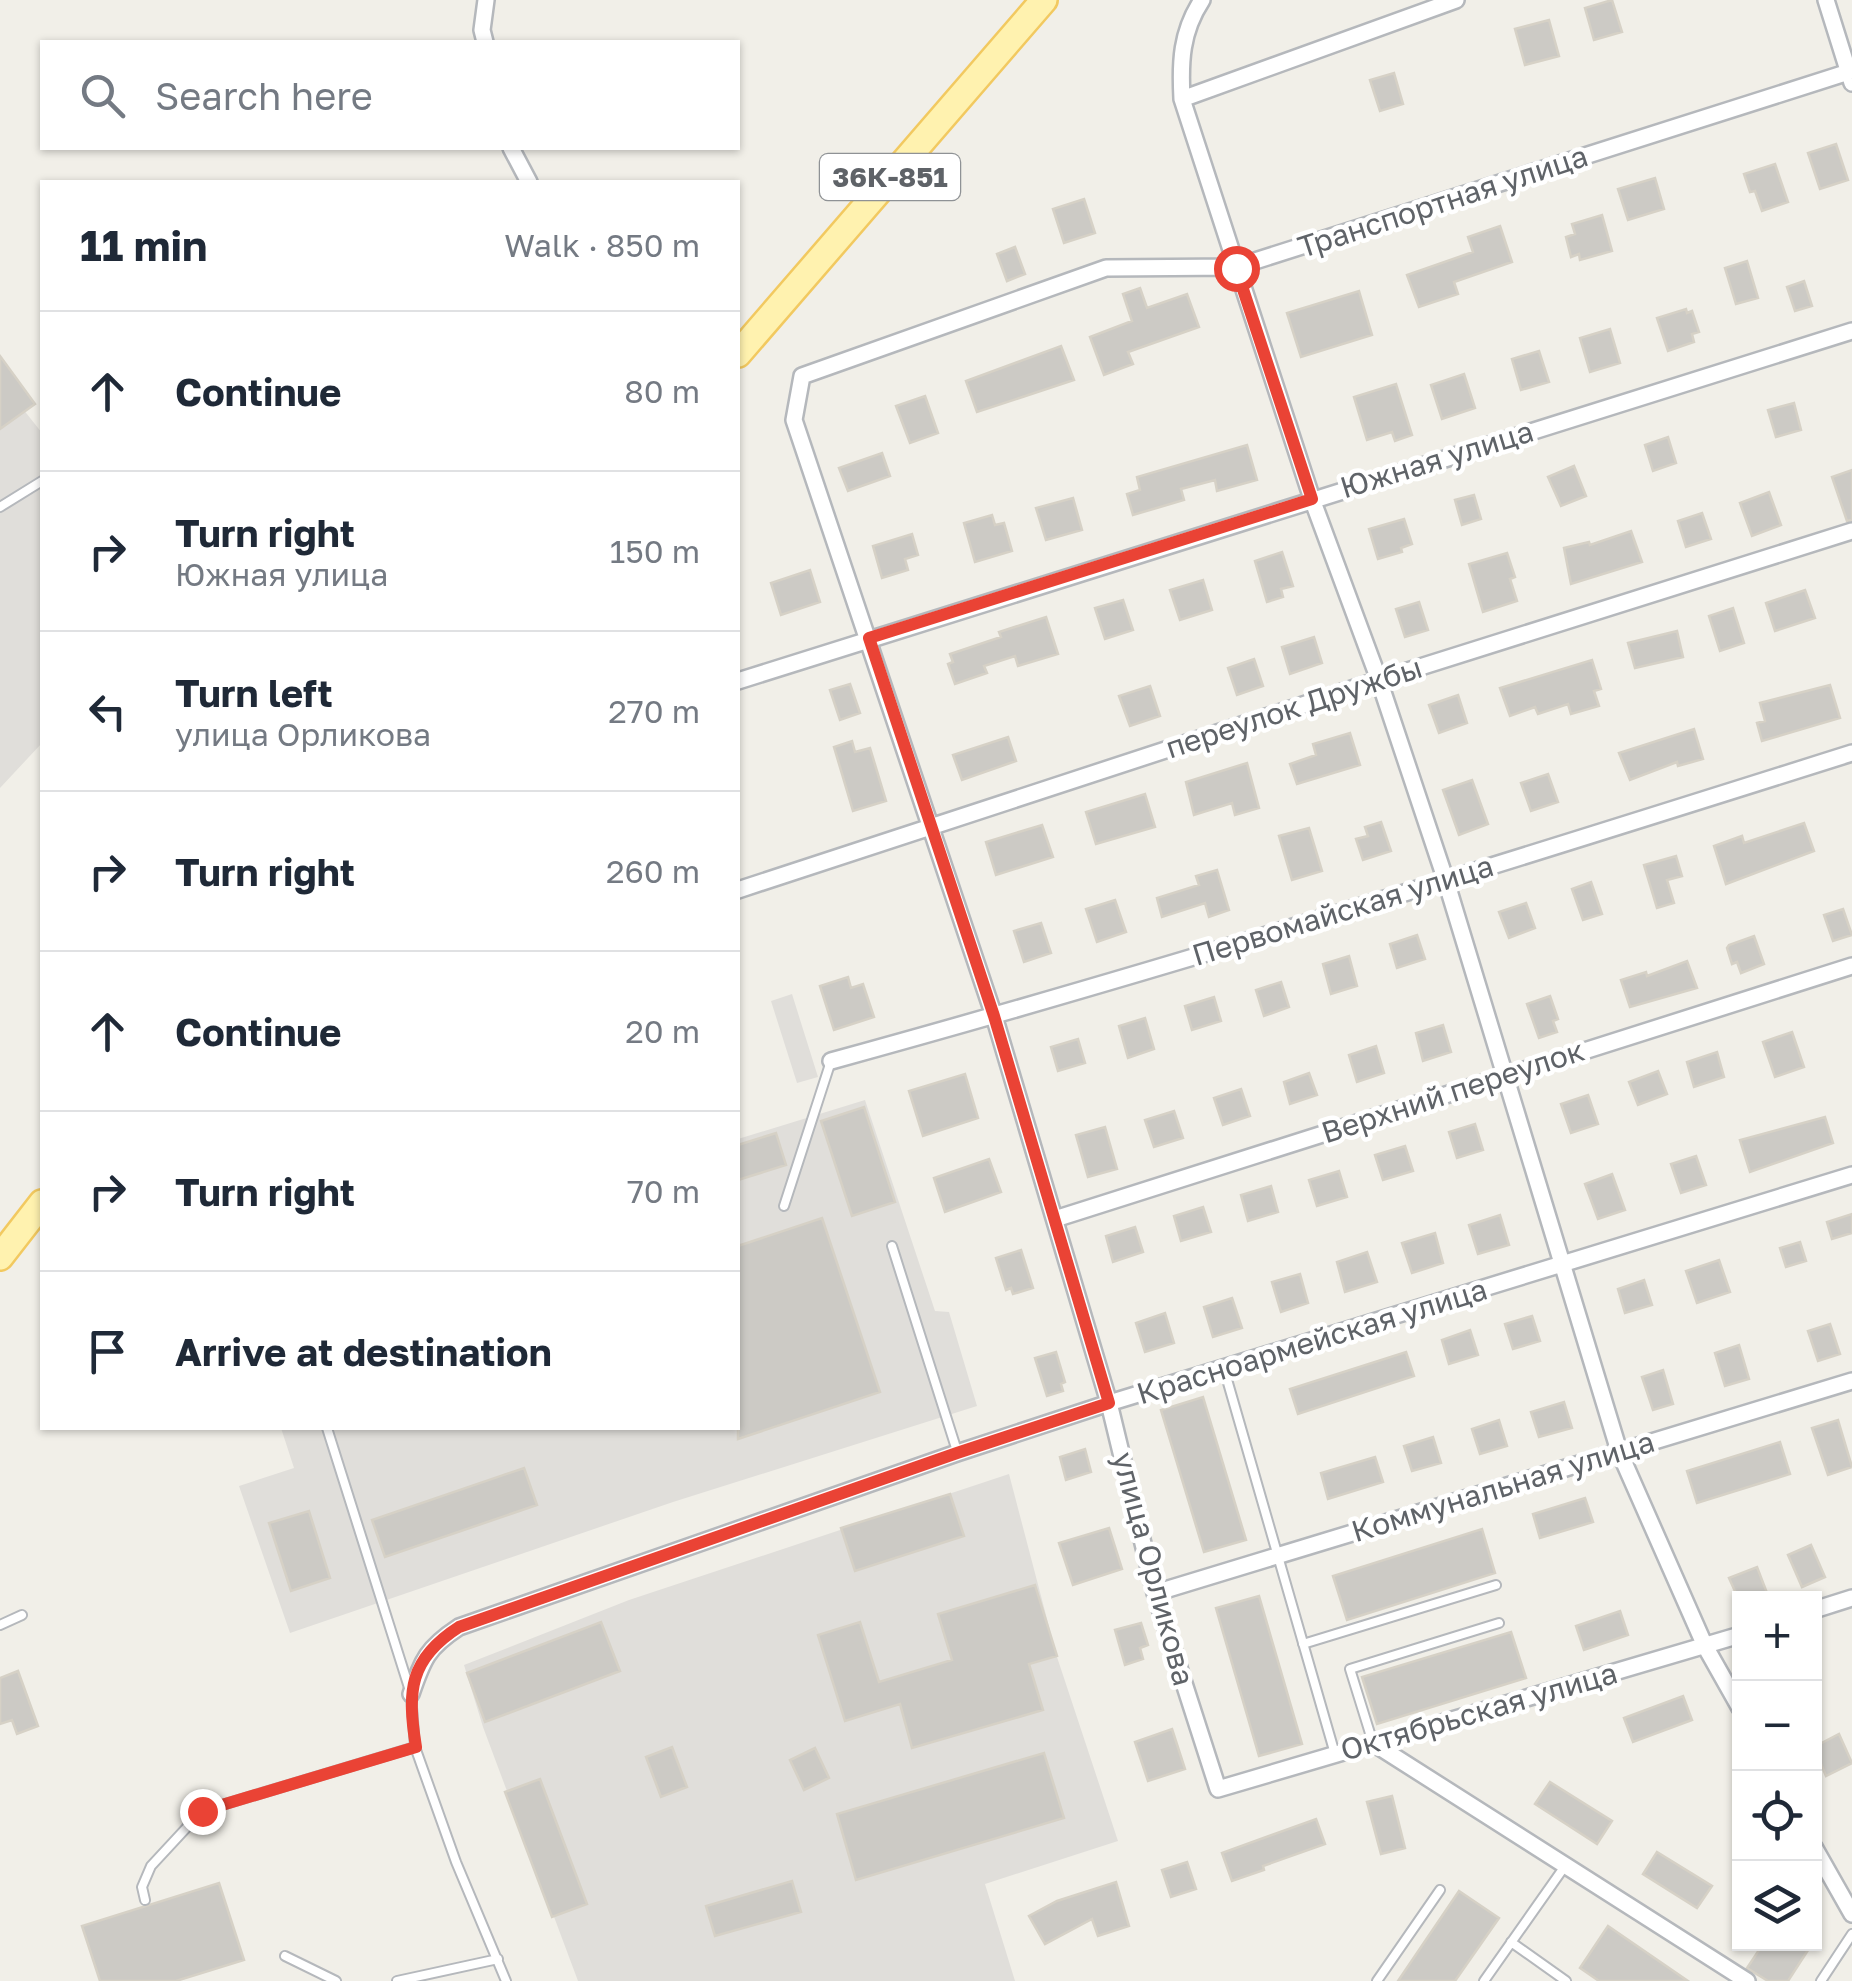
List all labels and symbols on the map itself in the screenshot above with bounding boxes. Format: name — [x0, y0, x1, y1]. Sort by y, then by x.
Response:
street label: Транспортная улица — [1293, 137, 1592, 265]
road number: 36К-851 — [820, 154, 960, 200]
route start — [1214, 246, 1260, 292]
street label: Южная улица — [1336, 413, 1538, 505]
street label: переулок Дружбы — [1161, 649, 1426, 765]
street label: Первомайская улица — [1188, 847, 1498, 973]
street label: Верхний переулок — [1317, 1032, 1589, 1150]
street label: Красноармейская улица — [1132, 1271, 1491, 1412]
street label: Коммунальная улица — [1347, 1423, 1658, 1549]
street label: улица Орликова — [1106, 1448, 1202, 1689]
street label: Октябрьская улица — [1336, 1654, 1621, 1768]
route end — [180, 1789, 226, 1835]

